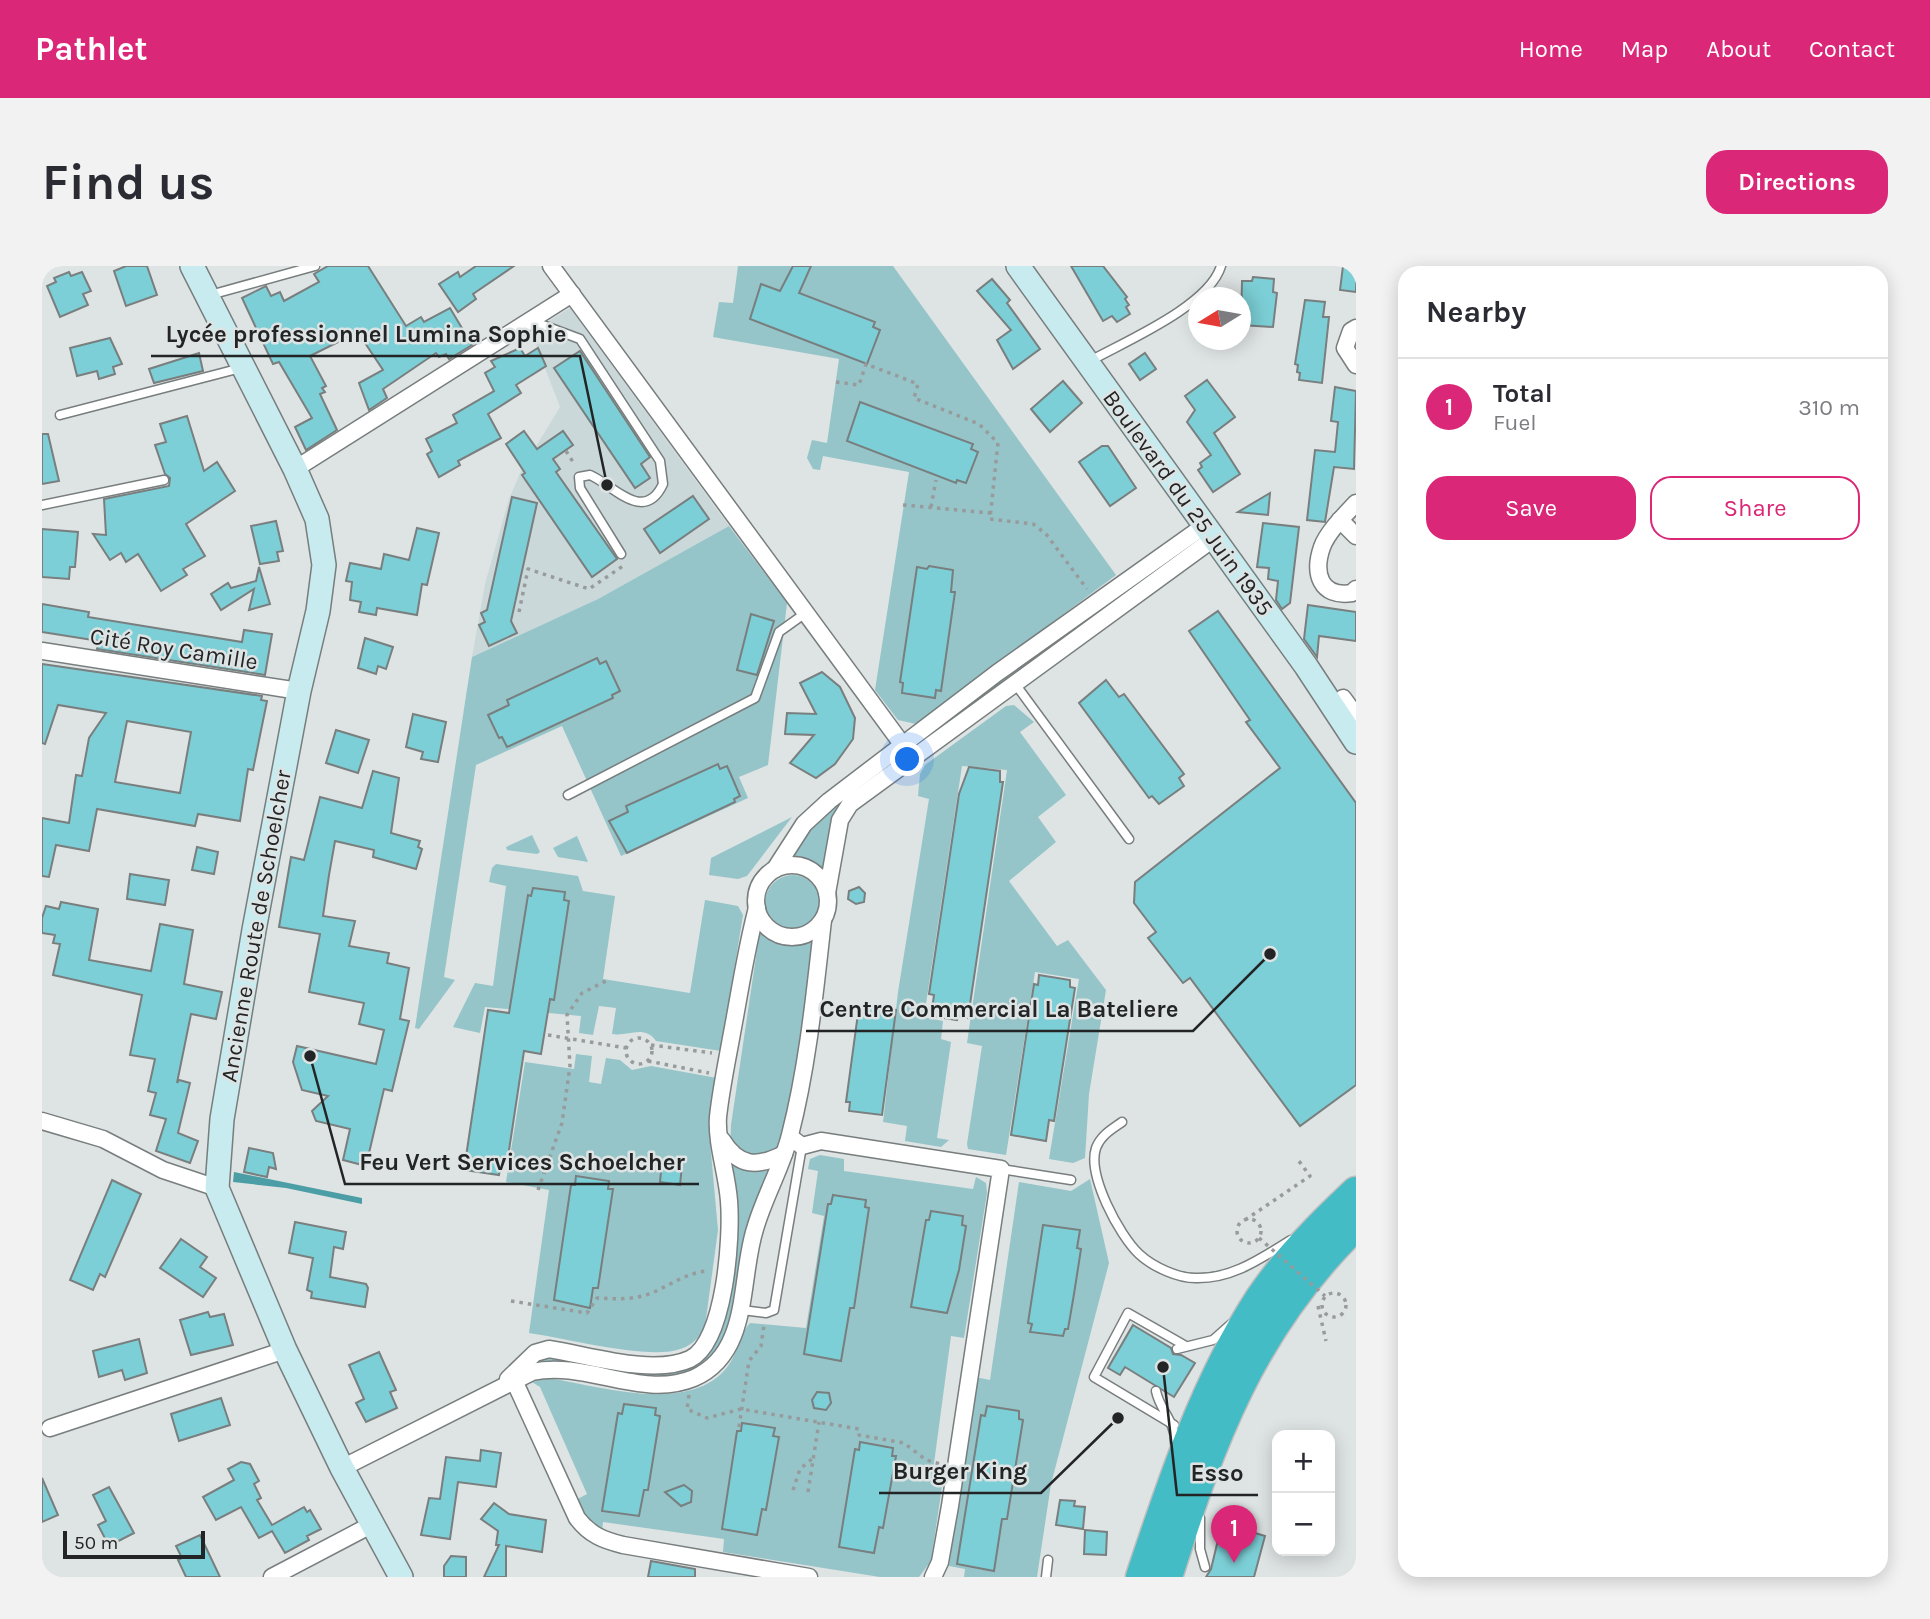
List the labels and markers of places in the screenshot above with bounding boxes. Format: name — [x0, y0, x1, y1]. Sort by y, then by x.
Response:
callout: Lycée professionnel Lumina Sophie — [151, 311, 580, 356]
callout: Centre Commercial La Bateliere — [806, 986, 1193, 1031]
callout: Feu Vert Services Schoelcher — [345, 1139, 699, 1184]
callout: Burger King — [879, 1448, 1041, 1493]
callout: Esso — [1177, 1450, 1258, 1495]
pin: 1 — [1211, 1505, 1257, 1563]

